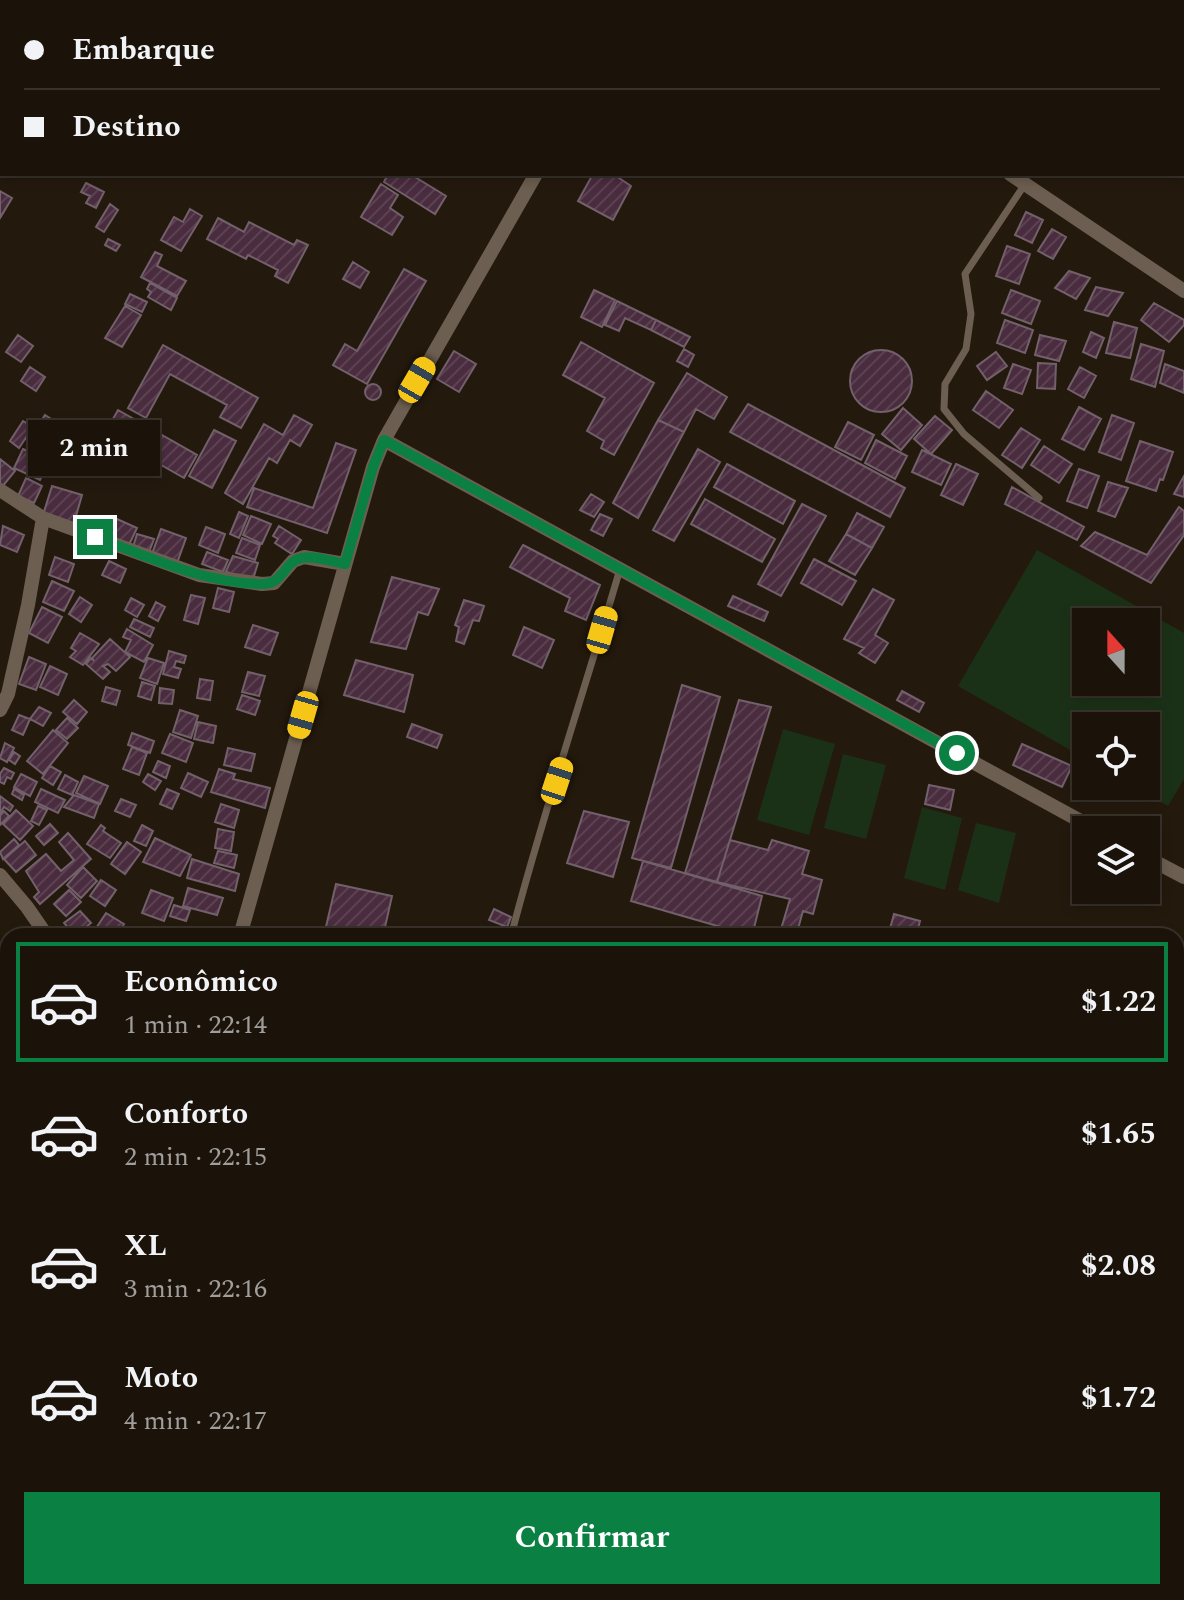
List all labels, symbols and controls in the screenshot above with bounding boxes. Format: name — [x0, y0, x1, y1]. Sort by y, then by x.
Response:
text: Embarque — [72, 27, 215, 73]
text: Destino — [72, 104, 181, 150]
car — [395, 353, 439, 407]
callout: 2 min — [29, 421, 161, 477]
text: 2 min — [59, 428, 129, 468]
route end — [77, 519, 113, 555]
car — [584, 604, 620, 656]
north arrow — [1072, 608, 1160, 696]
map controls — [1072, 608, 1160, 904]
car — [285, 689, 321, 741]
button: locate — [1072, 712, 1160, 800]
route start — [939, 735, 975, 771]
car — [538, 754, 576, 808]
button: layers — [1072, 816, 1160, 904]
text: Econômico — [124, 959, 278, 1005]
icon: car — [28, 966, 100, 1038]
text: $1.22 — [1081, 979, 1156, 1025]
text: 1 min · 22:14 — [124, 1005, 267, 1045]
text: Conforto — [124, 1091, 248, 1137]
icon: car — [28, 1098, 100, 1170]
text: $1.65 — [1081, 1111, 1156, 1157]
text: 2 min · 22:15 — [124, 1137, 267, 1177]
text: XL — [124, 1223, 167, 1269]
icon: car — [28, 1230, 100, 1302]
text: $2.08 — [1081, 1243, 1156, 1289]
text: 3 min · 22:16 — [124, 1269, 267, 1309]
text: Moto — [124, 1355, 198, 1401]
icon: car — [28, 1362, 100, 1434]
text: $1.72 — [1081, 1375, 1156, 1421]
text: 4 min · 22:17 — [124, 1401, 267, 1441]
button: Confirmar — [24, 1492, 1160, 1584]

